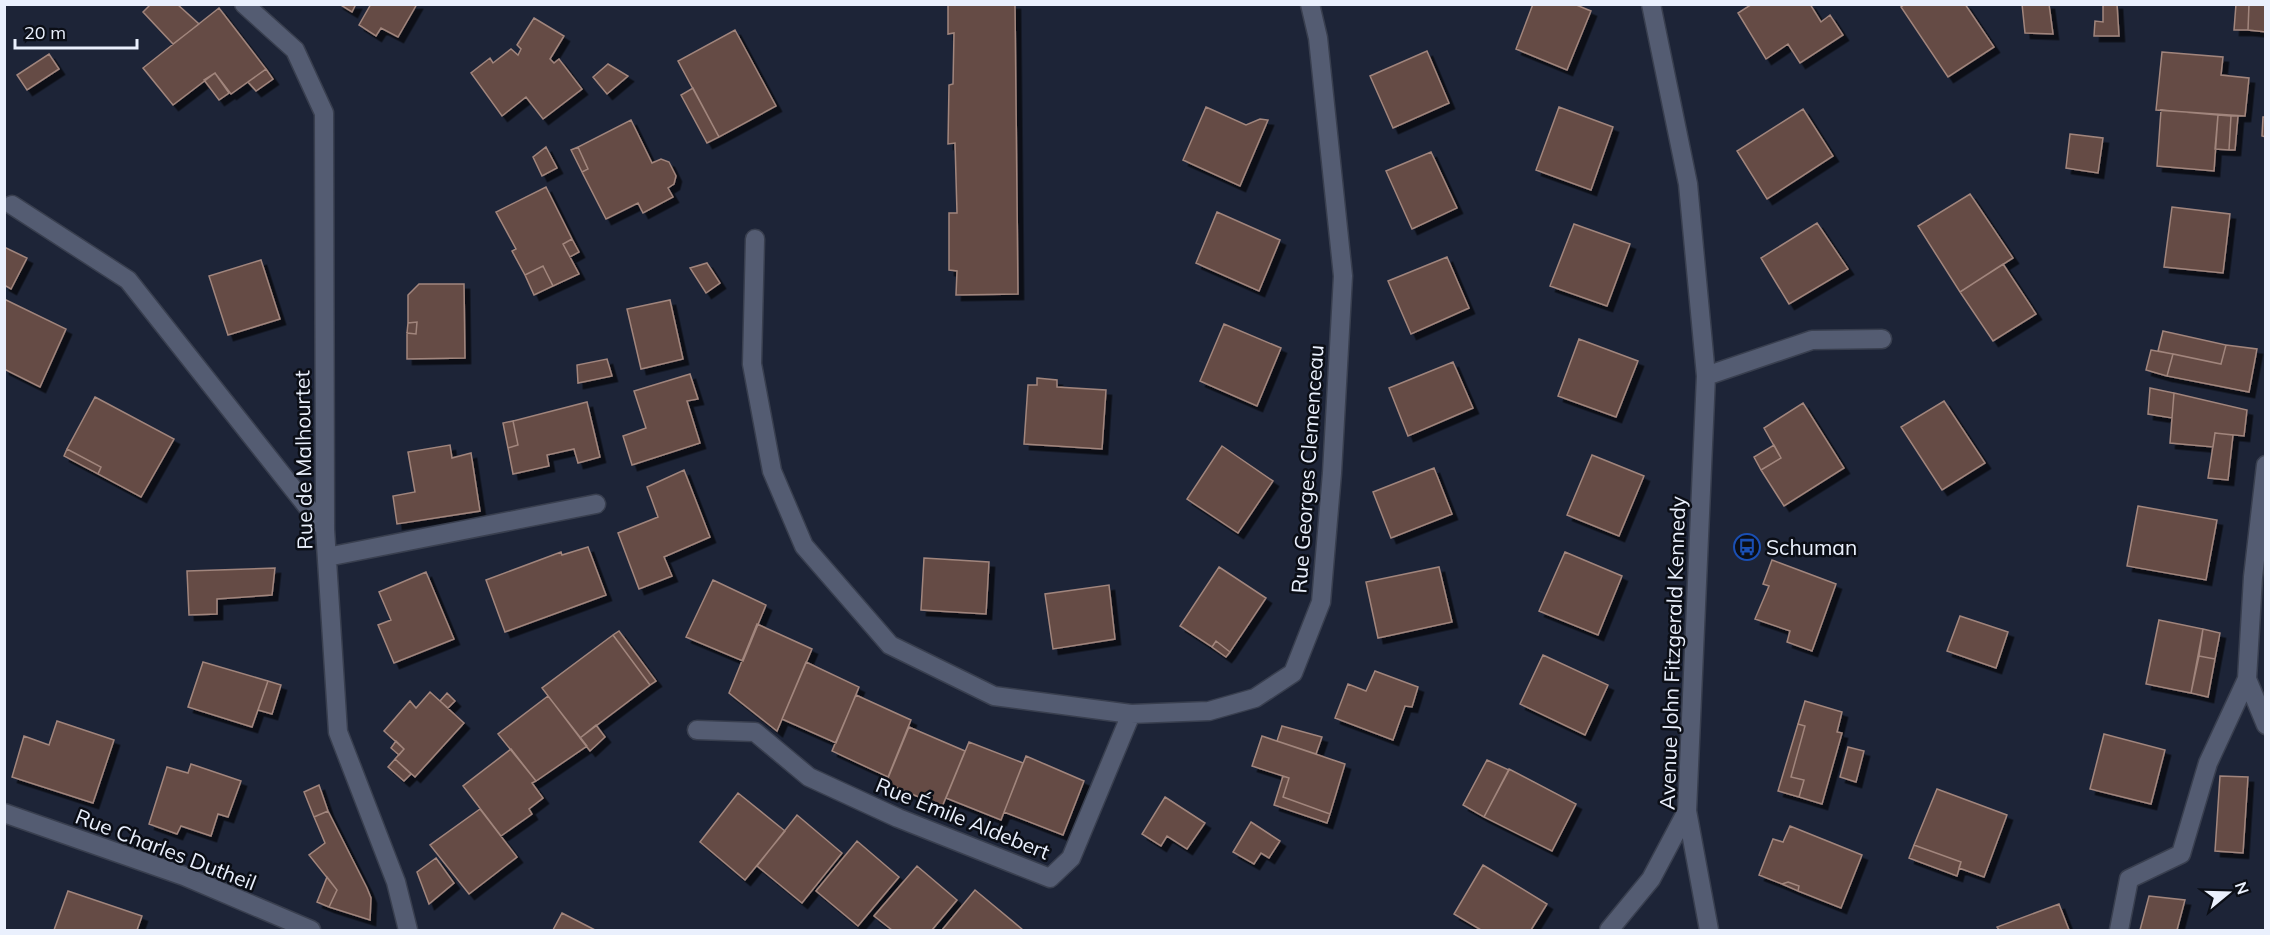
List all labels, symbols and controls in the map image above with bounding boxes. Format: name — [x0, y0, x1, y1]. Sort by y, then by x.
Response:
scale bar — [15, 12, 136, 50]
text: 20 m — [24, 21, 66, 44]
street label: Rue Georges Clemenceau — [1285, 344, 1329, 594]
street label: Rue de Malhourtet — [288, 370, 318, 550]
street label: Avenue John Fitzgerald Kennedy — [1654, 496, 1690, 810]
bus stop icon: Schuman — [1732, 532, 1762, 562]
place label: Schuman — [1766, 534, 1857, 560]
street label: Rue Émile Aldebert — [872, 771, 1054, 865]
street label: Rue Charles Dutheil — [72, 803, 260, 895]
north arrow — [2198, 863, 2258, 923]
text: N — [2231, 879, 2254, 897]

